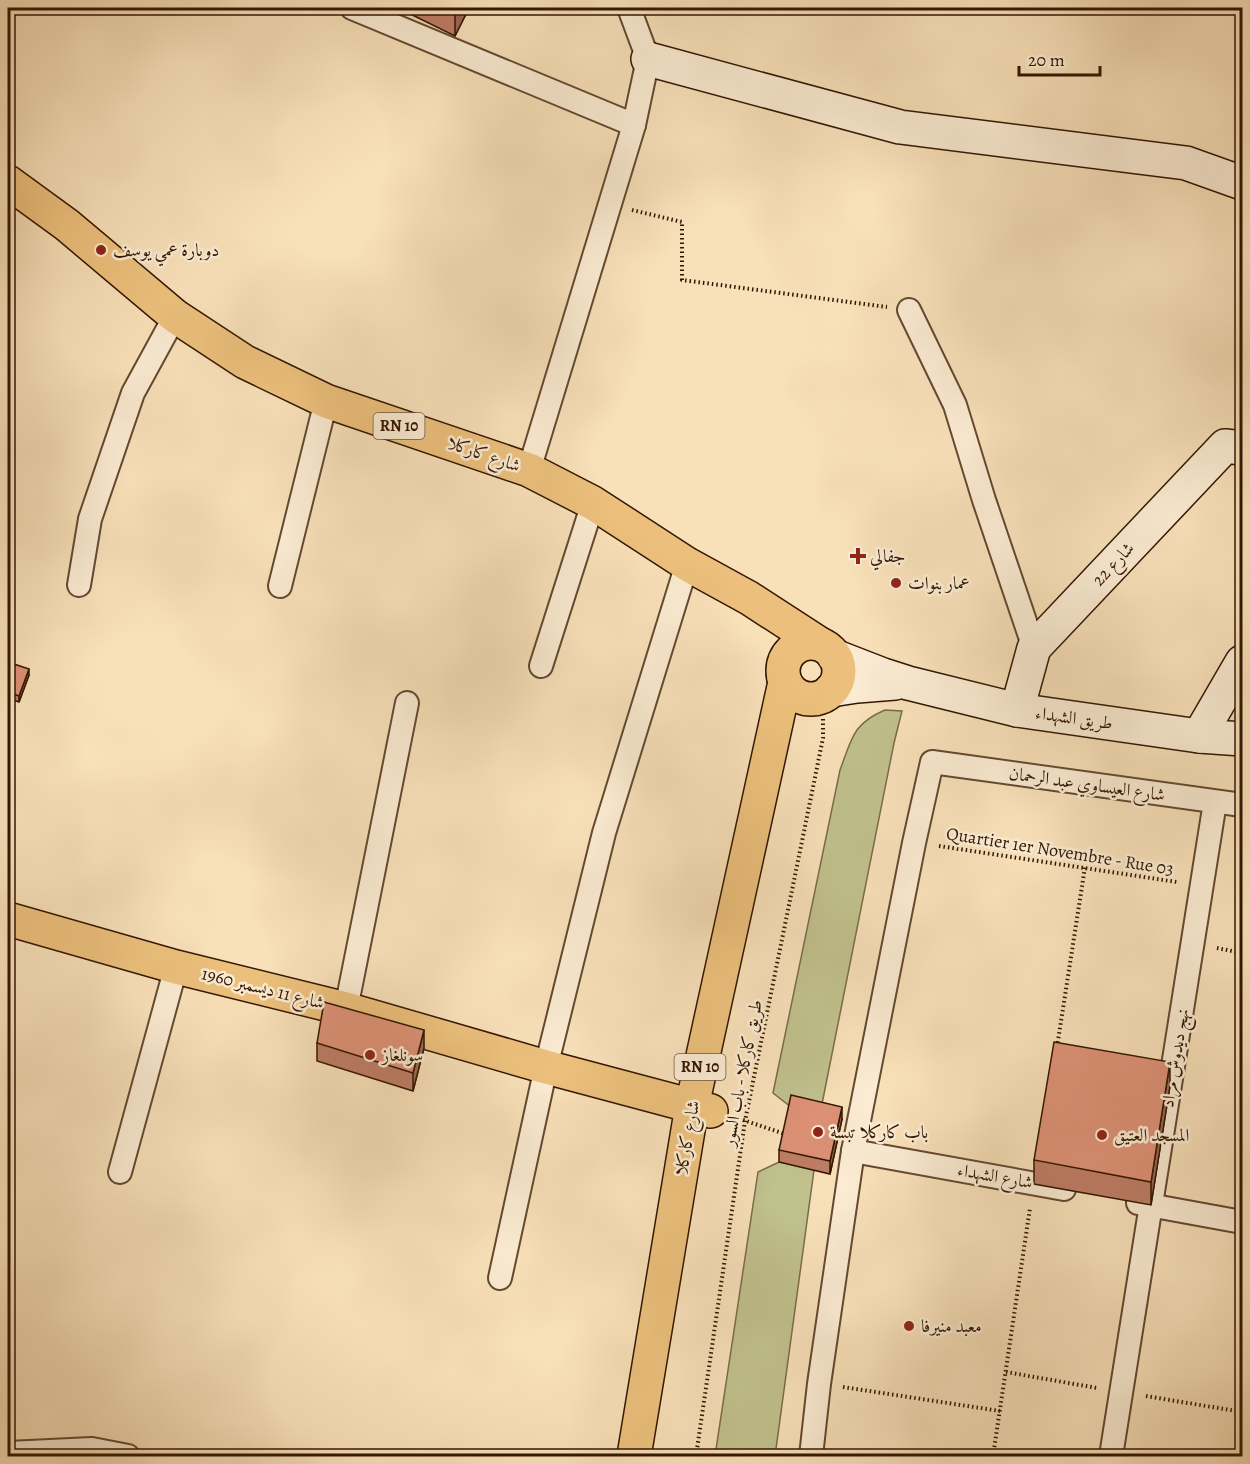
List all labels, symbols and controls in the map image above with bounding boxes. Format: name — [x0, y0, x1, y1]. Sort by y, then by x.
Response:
scale bar — [1019, 39, 1100, 77]
text: 20 m — [1028, 48, 1065, 72]
place label: دوبارة عمي يوسف — [113, 238, 219, 267]
marker: دوبارة عمي يوسف — [94, 243, 108, 257]
road number: RN 10 — [374, 413, 424, 439]
street label: شارع كاركلا — [443, 430, 524, 481]
street label: شارع 22 — [1087, 537, 1142, 593]
place label: جفالي — [870, 544, 906, 571]
marker: جفالي — [851, 549, 865, 563]
place label: عمار بنوات — [908, 571, 970, 595]
marker: عمار بنوات — [889, 576, 903, 590]
street label: طريق الشهداء — [1034, 701, 1114, 735]
street label: شارع العيساوي عبد الرحمان — [1007, 761, 1167, 810]
street label: Quartier 1er Novembre - Rue 03 — [945, 821, 1175, 881]
street label: شارع 11 ديسمبر 1960 — [198, 961, 327, 1018]
street label: طريق كاركلا - باب السور — [716, 998, 768, 1150]
street label: نهج ديدوش مراد — [1155, 1007, 1199, 1110]
place label: سونلغاز — [380, 1043, 423, 1067]
marker: سونلغاز — [363, 1048, 377, 1062]
road number: RN 10 — [674, 1054, 726, 1080]
street label: شارع كاركلا — [669, 1099, 708, 1178]
place label: باب كاركلا تبسة — [830, 1120, 928, 1144]
place label: المسجد العتيق — [1114, 1123, 1190, 1147]
marker: باب كاركلا تبسة — [811, 1125, 825, 1139]
marker: المسجد العتيق — [1095, 1128, 1109, 1142]
street label: شارع الشهداء — [955, 1158, 1035, 1197]
place label: معبد منيرفا — [921, 1314, 982, 1338]
marker: معبد منيرفا — [902, 1319, 916, 1333]

